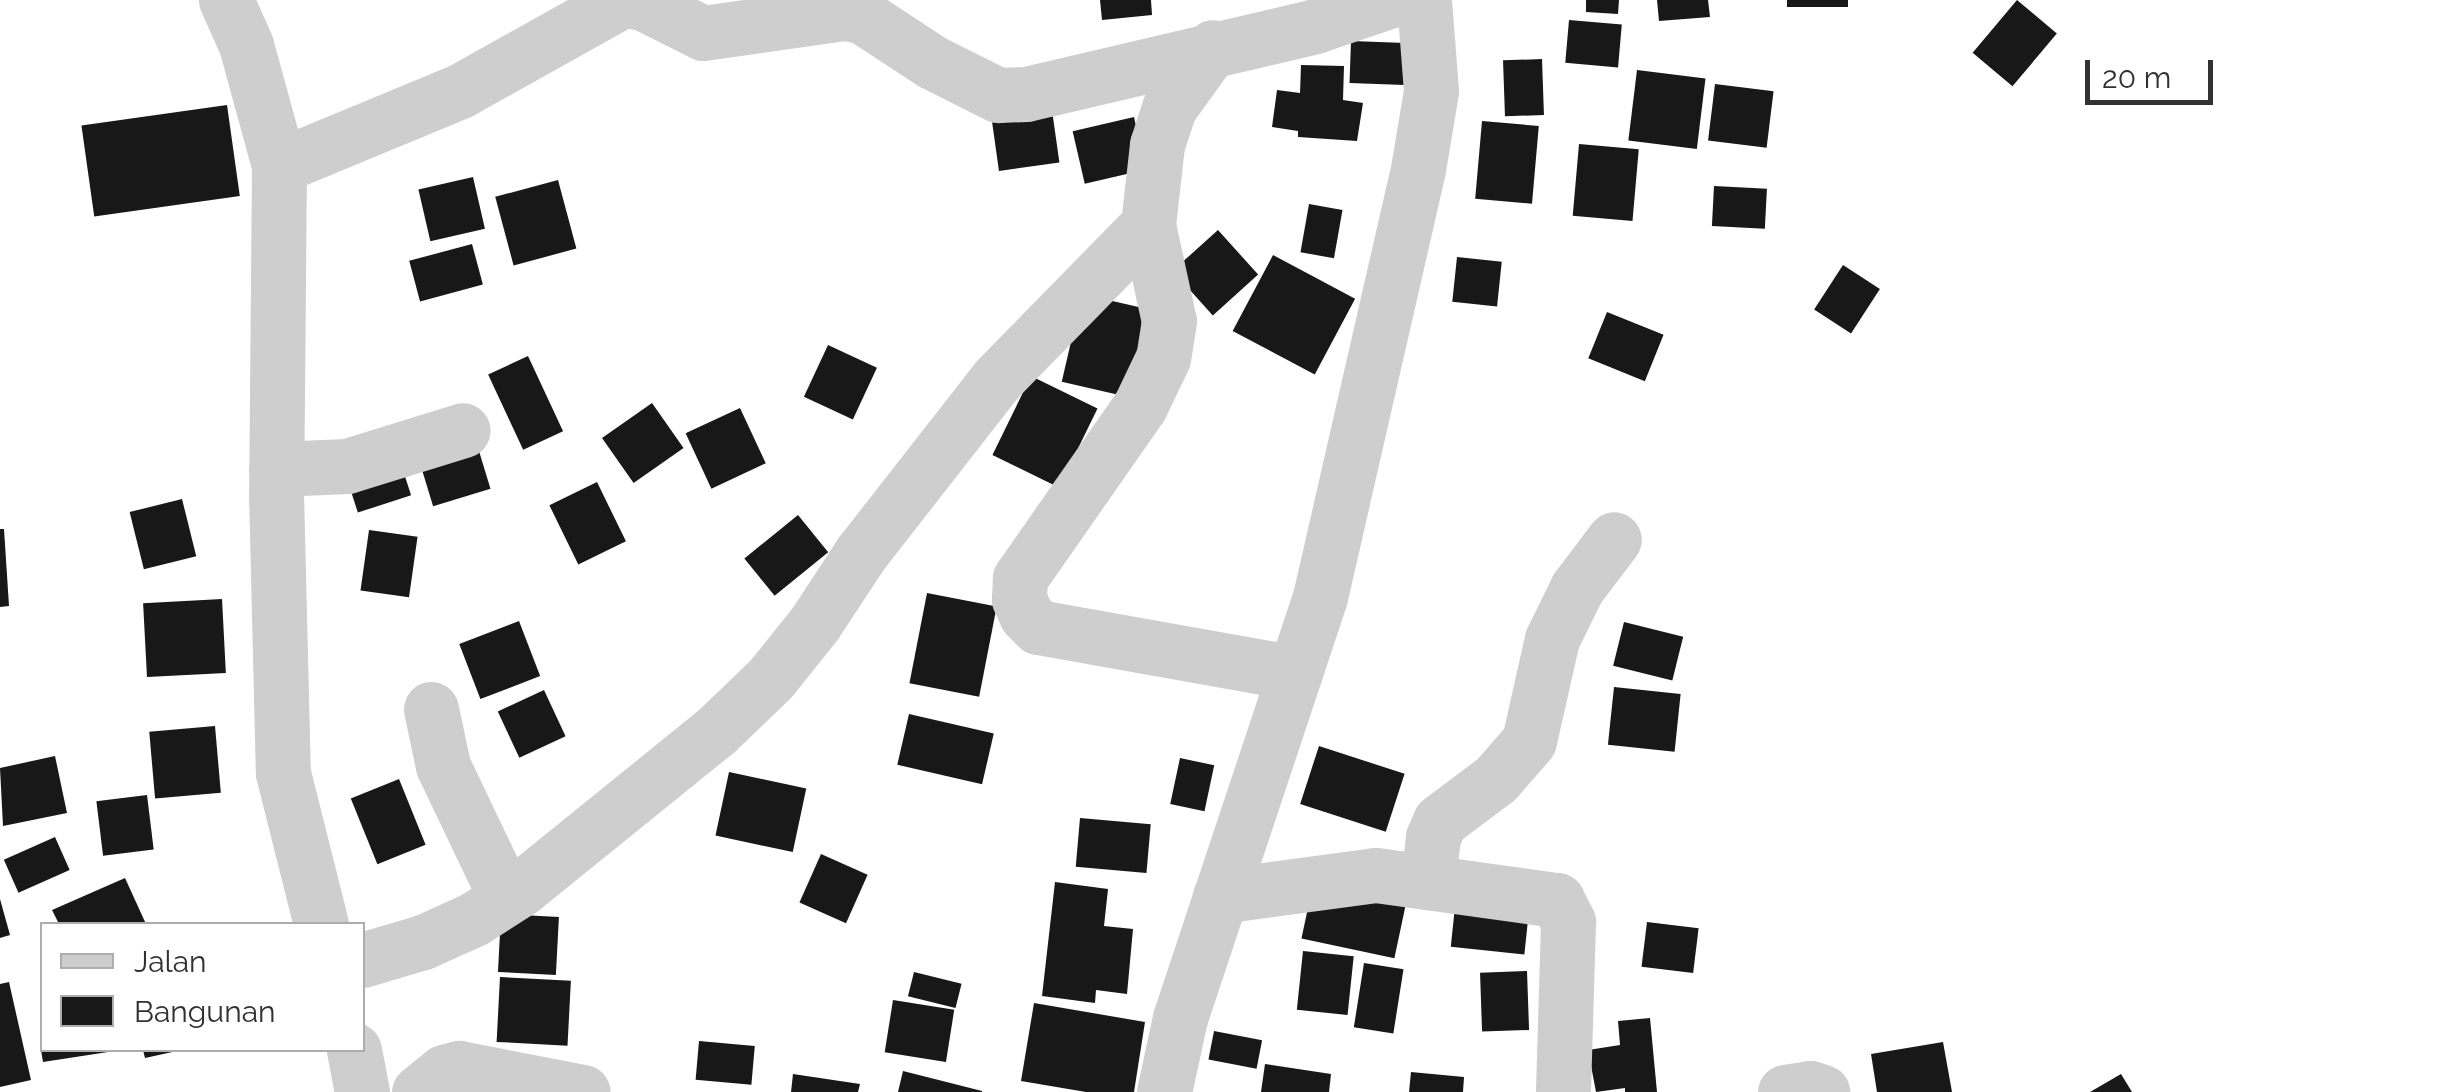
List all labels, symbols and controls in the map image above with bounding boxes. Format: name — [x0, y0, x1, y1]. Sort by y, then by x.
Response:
scale bar — [2090, 40, 2218, 102]
text: 20 m — [2102, 60, 2171, 95]
legend — [40, 922, 365, 1052]
text: Jalan — [134, 944, 207, 979]
text: Bangunan — [134, 994, 276, 1029]

